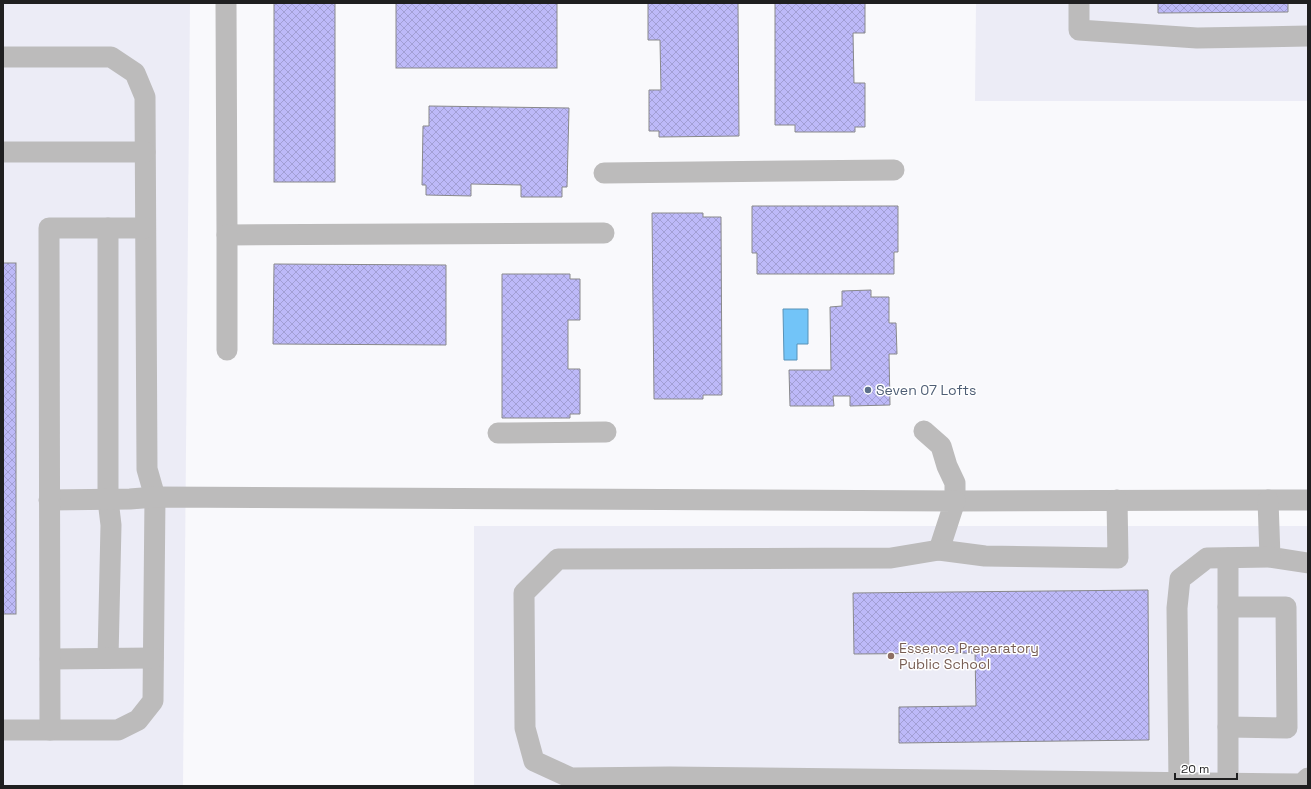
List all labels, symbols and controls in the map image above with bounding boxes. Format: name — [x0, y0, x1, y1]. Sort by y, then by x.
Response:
place label: Seven 07 Lofts — [876, 381, 976, 399]
marker: Seven 07 Lofts — [863, 385, 873, 395]
place label: Essence Preparatory Public School — [899, 639, 1039, 673]
marker: Essence Preparatory Public School — [886, 651, 896, 661]
scale bar — [1175, 755, 1237, 781]
text: 20 m — [1181, 761, 1209, 777]

